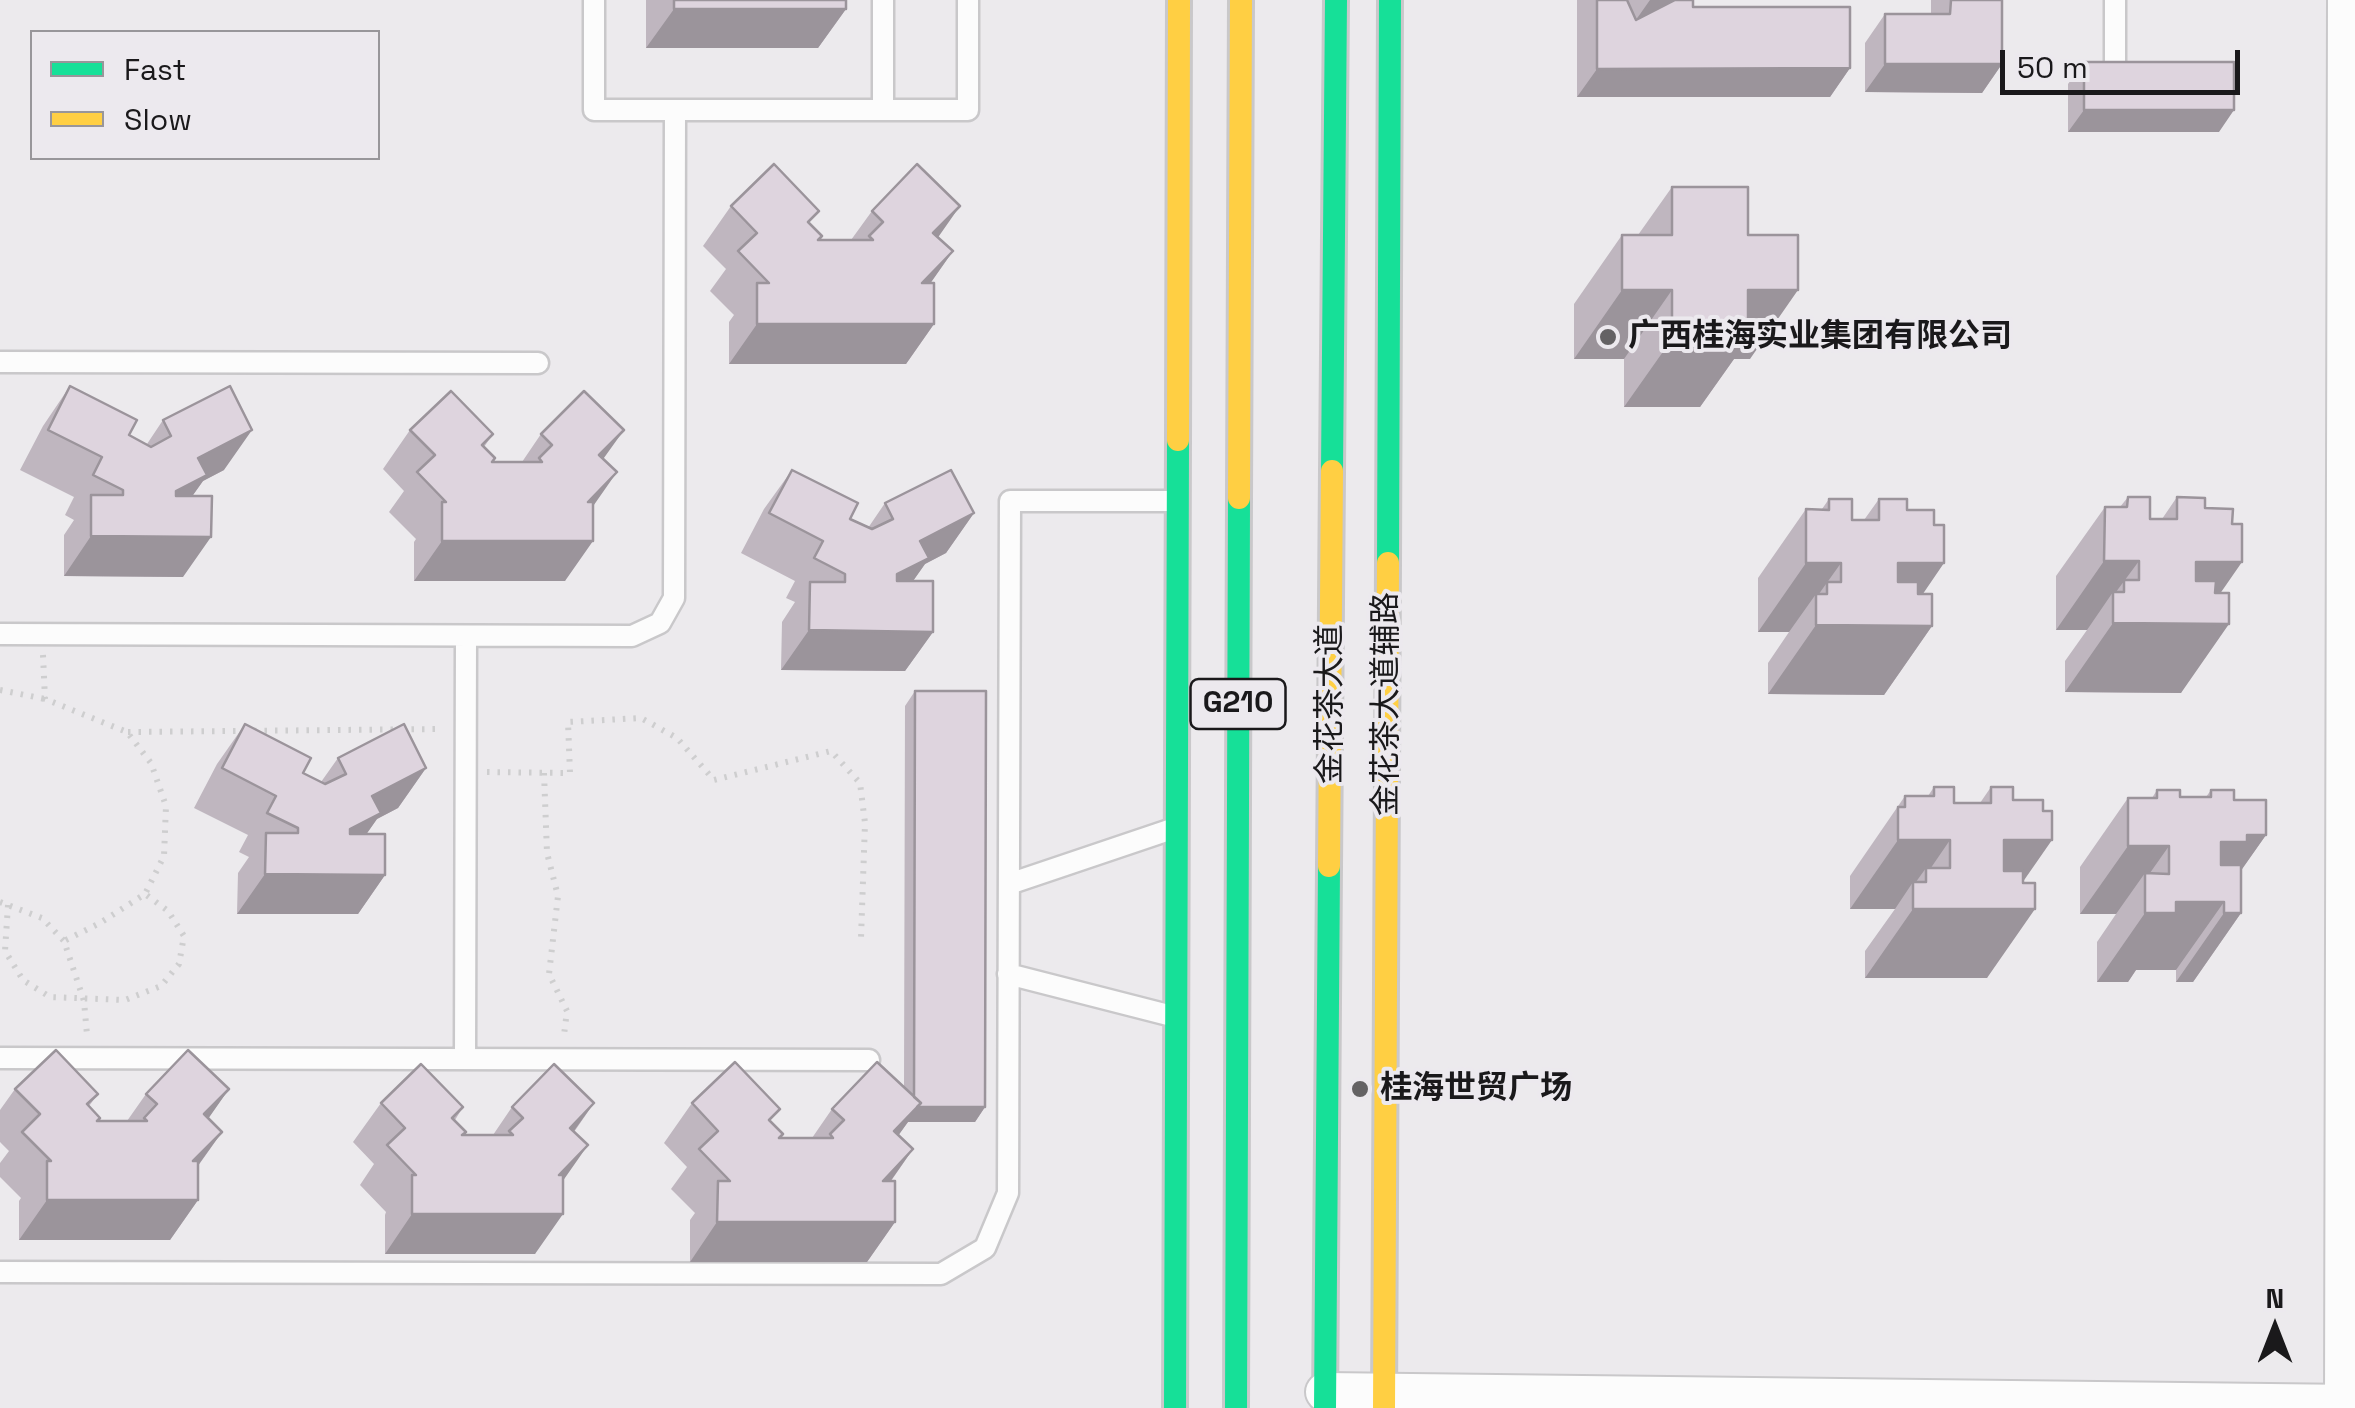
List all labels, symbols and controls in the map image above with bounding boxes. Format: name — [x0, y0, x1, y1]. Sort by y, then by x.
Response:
legend — [30, 30, 380, 160]
scale bar — [2005, 30, 2245, 92]
text: 50 m — [2017, 48, 2088, 87]
text: Fast — [124, 50, 186, 89]
text: Slow — [124, 100, 192, 139]
place label: 广西桂海实业集团有限公司 — [1628, 318, 2012, 356]
marker: 广西桂海实业集团有限公司 — [1597, 326, 1619, 348]
street label: 金花茶大道辅路 — [1368, 592, 1406, 816]
street label: 金花茶大道 — [1312, 624, 1350, 784]
road number: G210 — [1190, 679, 1286, 729]
place label: 桂海世贸广场 — [1380, 1070, 1572, 1108]
marker: 桂海世贸广场 — [1349, 1078, 1371, 1100]
north arrow — [2225, 1278, 2325, 1378]
text: N — [2266, 1280, 2284, 1316]

